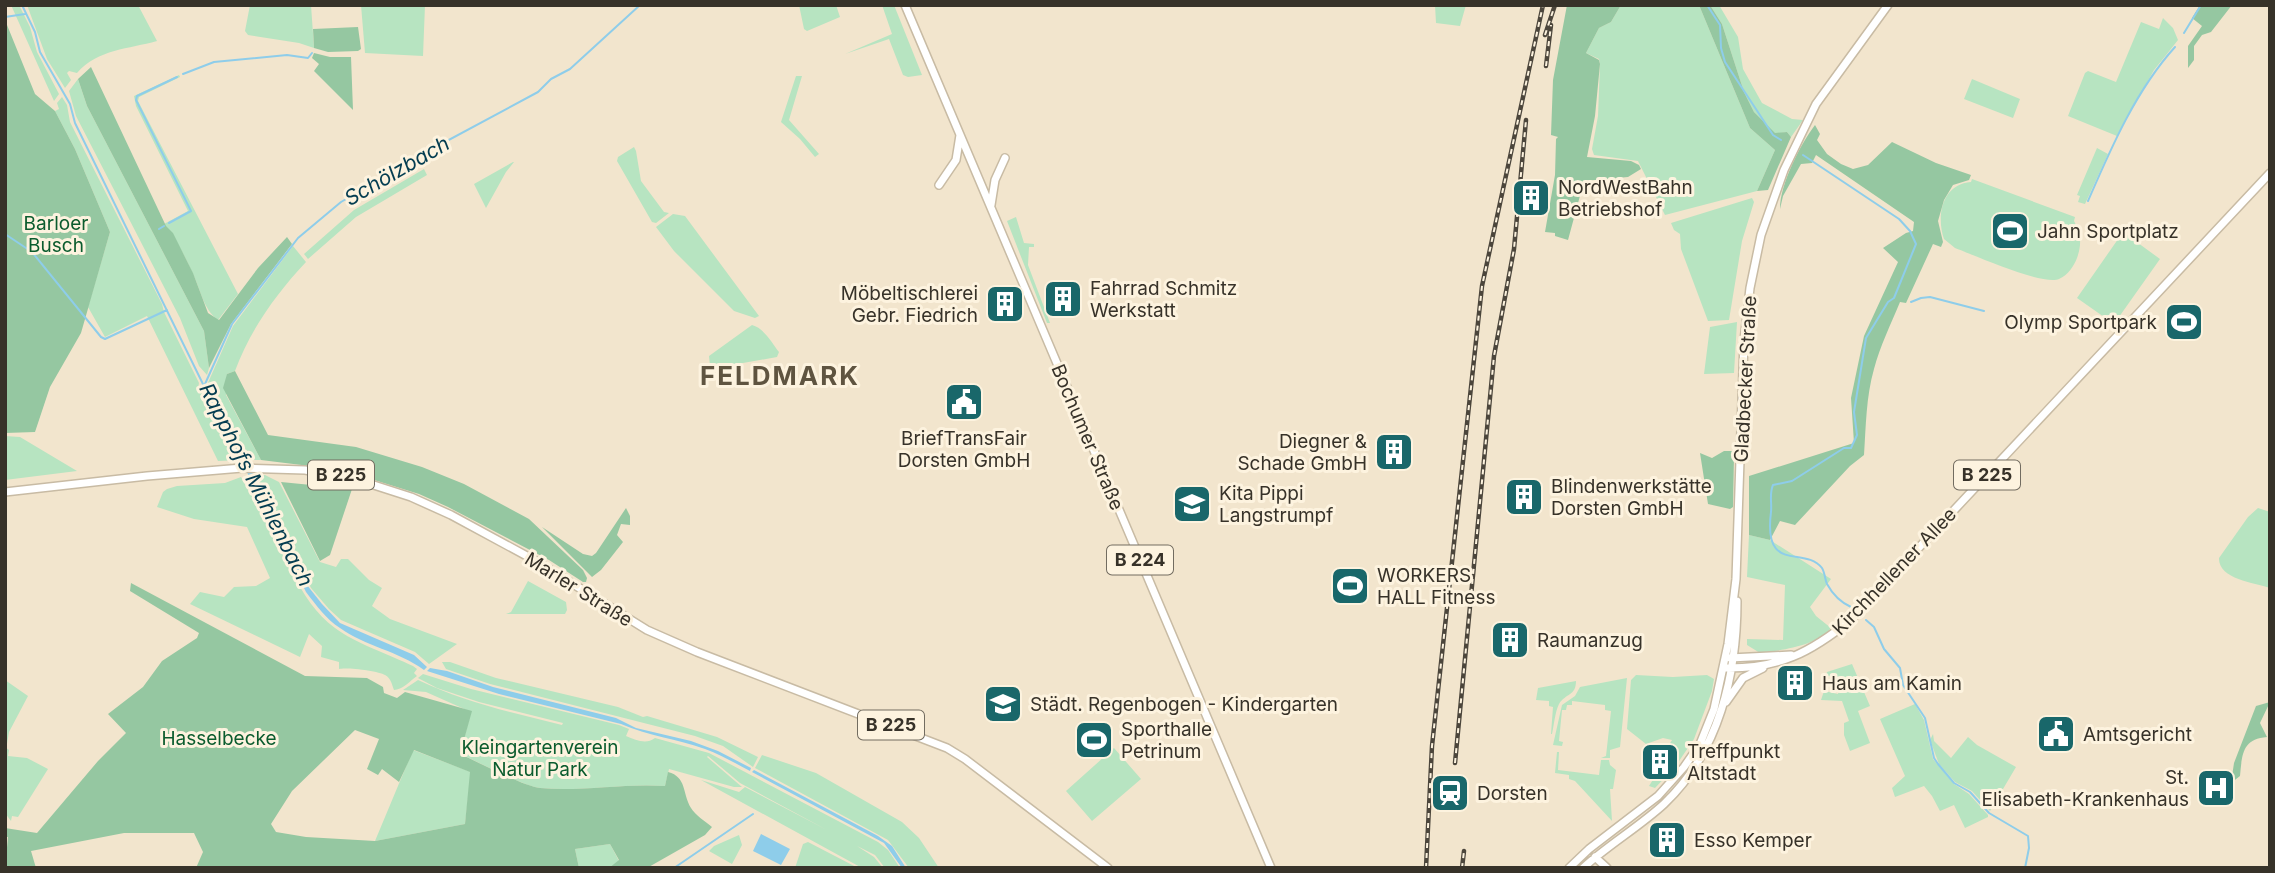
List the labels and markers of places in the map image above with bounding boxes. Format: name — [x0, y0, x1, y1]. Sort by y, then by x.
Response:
place label: NordWestBahn Betriebshof — [1558, 176, 1693, 221]
building icon: NordWestBahn Betriebshof — [1510, 177, 1552, 219]
sports icon: Jahn Sportplatz — [1989, 210, 2031, 252]
place label: Jahn Sportplatz — [2037, 220, 2179, 243]
place label: Fahrrad Schmitz Werkstatt — [1090, 277, 1237, 322]
building icon: Fahrrad Schmitz Werkstatt — [1042, 278, 1084, 320]
place label: Möbeltischlerei Gebr. Fiedrich — [841, 282, 978, 327]
building icon: Möbeltischlerei Gebr. Fiedrich — [984, 283, 1026, 325]
sports icon: Olymp Sportpark — [2163, 301, 2205, 343]
place label: Olymp Sportpark — [2004, 311, 2158, 334]
public building icon: BriefTransFair Dorsten GmbH — [943, 381, 985, 423]
place label: BriefTransFair Dorsten GmbH — [898, 427, 1030, 472]
place label: Diegner & Schade GmbH — [1237, 430, 1367, 475]
building icon: Diegner & Schade GmbH — [1373, 431, 1415, 473]
place label: Blindenwerkstätte Dorsten GmbH — [1551, 475, 1712, 520]
building icon: Blindenwerkstätte Dorsten GmbH — [1503, 476, 1545, 518]
place label: Kita Pippi Langstrumpf — [1219, 482, 1333, 527]
school or university icon: Kita Pippi Langstrumpf — [1171, 483, 1213, 525]
place label: WORKERS HALL Fitness — [1377, 564, 1495, 609]
sports icon: WORKERS HALL Fitness — [1329, 565, 1371, 607]
building icon: Raumanzug — [1489, 619, 1531, 661]
place label: Raumanzug — [1537, 629, 1643, 652]
building icon: Haus am Kamin — [1774, 662, 1816, 704]
place label: Haus am Kamin — [1822, 672, 1962, 695]
school or university icon: Städt. Regenbogen - Kindergarten — [982, 683, 1024, 725]
place label: Städt. Regenbogen - Kindergarten — [1030, 693, 1338, 716]
public building icon: Amtsgericht — [2035, 713, 2077, 755]
place label: Sporthalle Petrinum — [1121, 718, 1212, 763]
sports icon: Sporthalle Petrinum — [1073, 719, 1115, 761]
place label: Amtsgericht — [2083, 723, 2192, 746]
place label: Treffpunkt Altstadt — [1687, 740, 1780, 785]
building icon: Treffpunkt Altstadt — [1639, 741, 1681, 783]
place label: St. Elisabeth-Krankenhaus — [1981, 766, 2189, 811]
hospital icon: St. Elisabeth-Krankenhaus — [2195, 767, 2237, 809]
station icon: Dorsten — [1429, 772, 1471, 814]
place label: Dorsten — [1477, 782, 1548, 805]
building icon: Esso Kemper — [1646, 819, 1688, 861]
place label: Esso Kemper — [1694, 829, 1812, 852]

